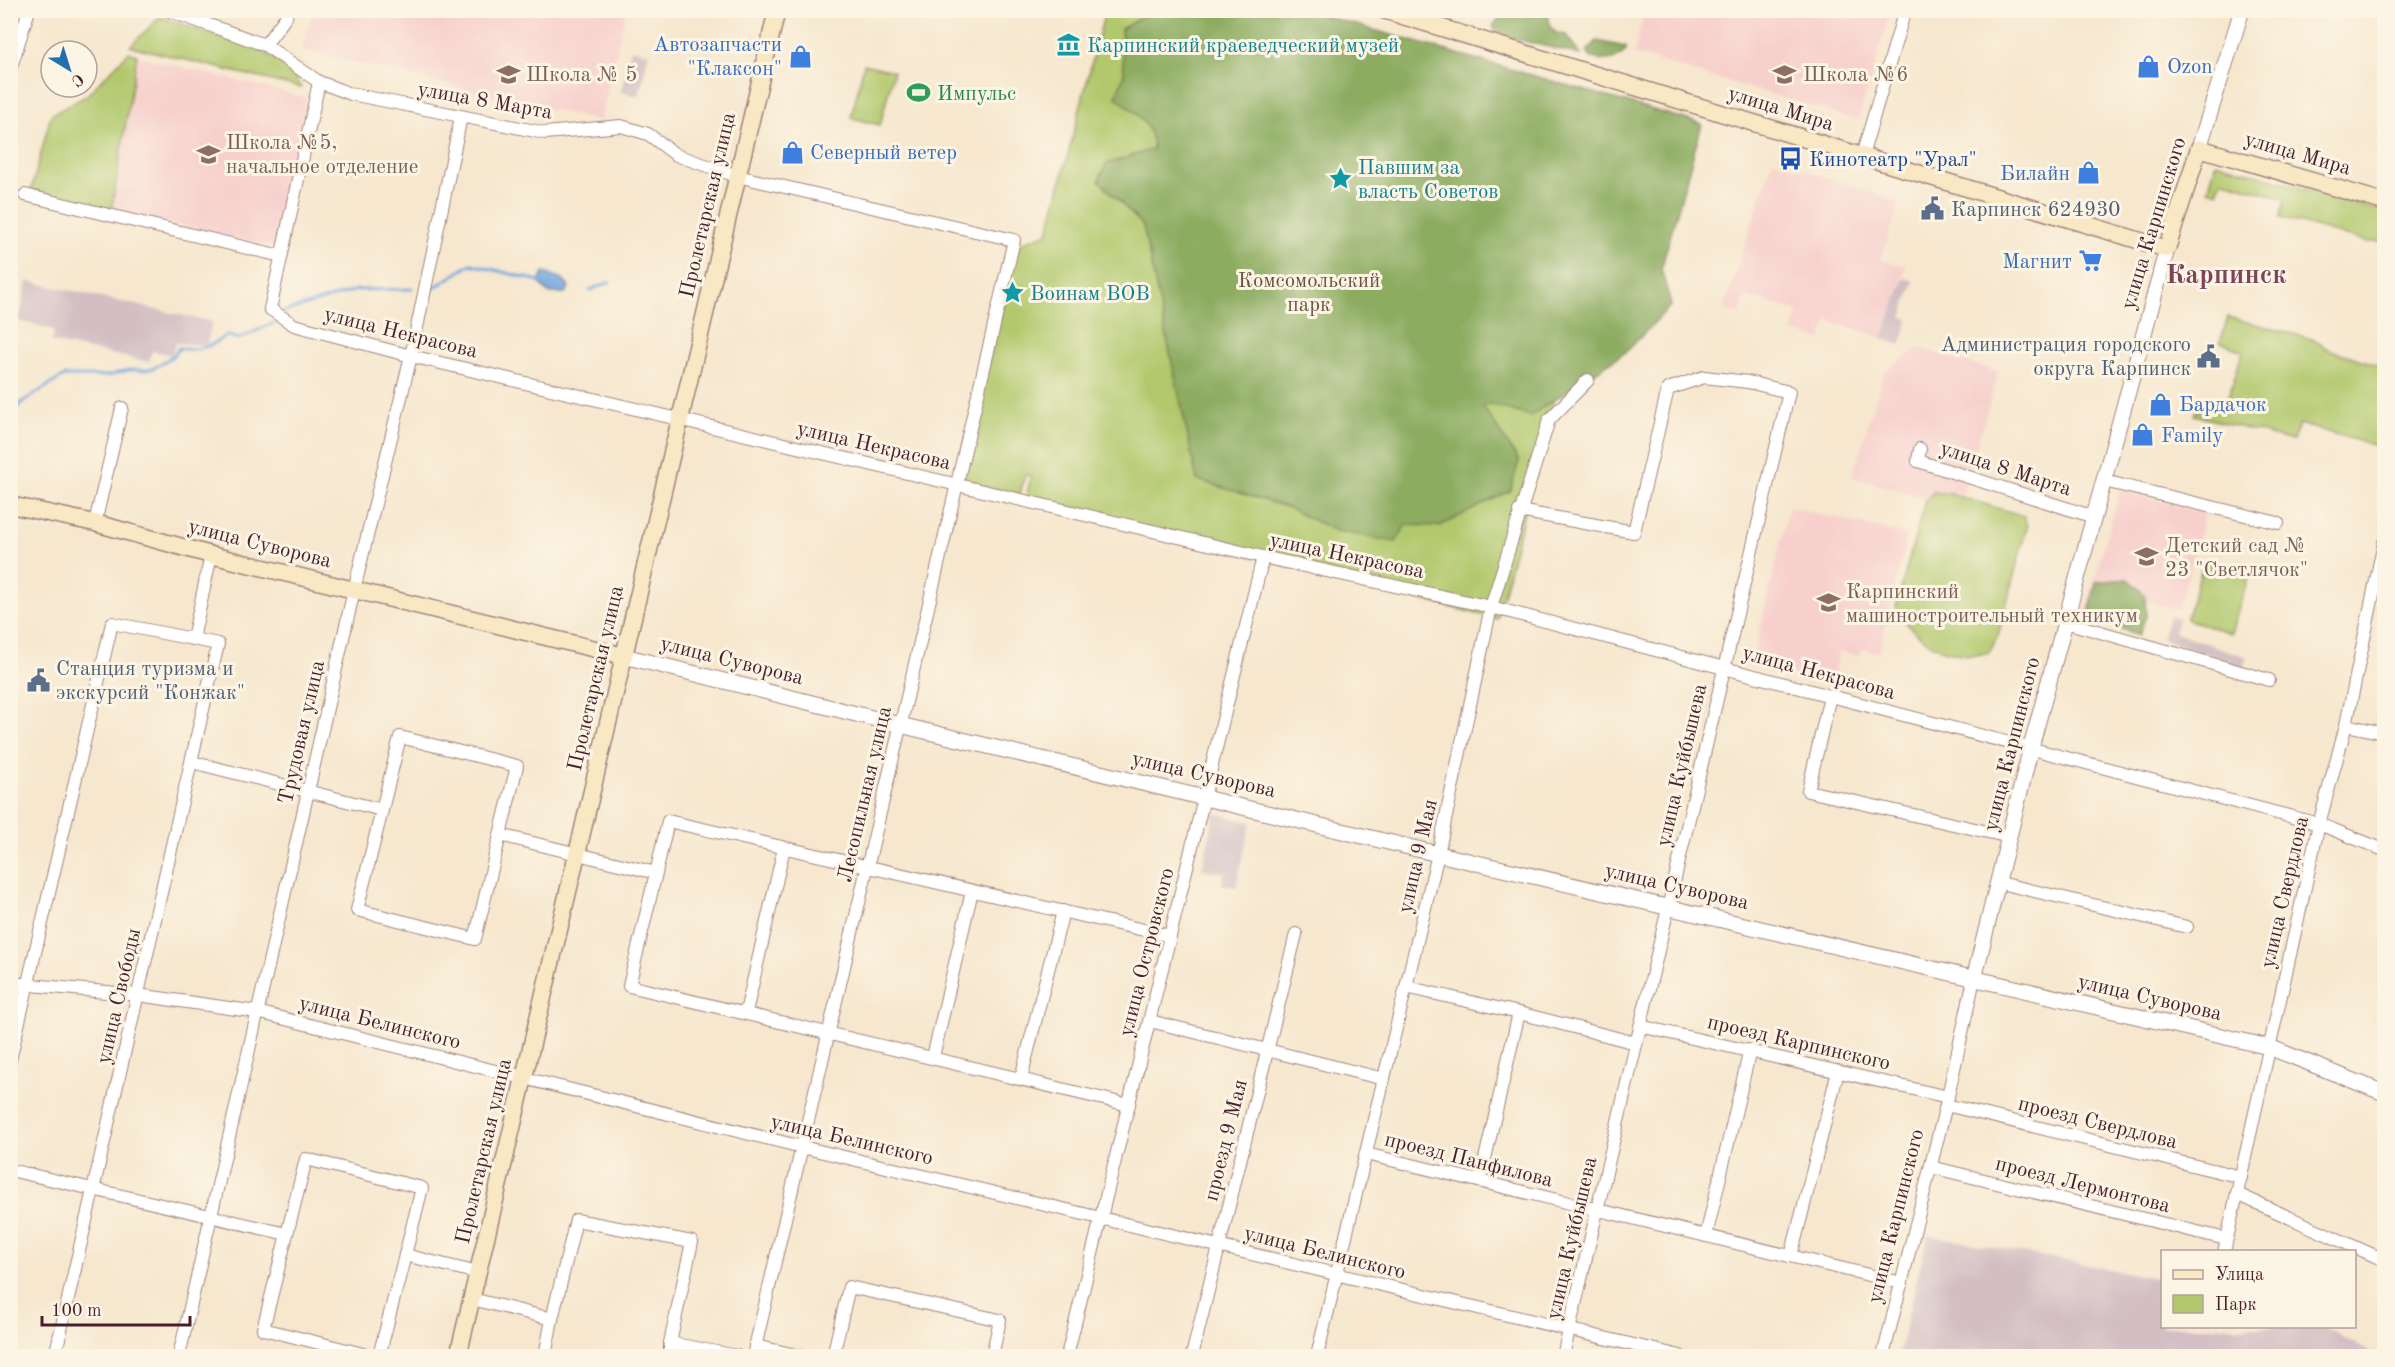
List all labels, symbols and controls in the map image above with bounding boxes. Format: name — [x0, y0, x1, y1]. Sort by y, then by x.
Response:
museum icon: Карпинский краеведческий музей — [1056, 32, 1082, 58]
place label: Автозапчасти "Клаксон" — [653, 35, 782, 80]
place label: Карпинский краеведческий музей — [1087, 36, 1399, 57]
north arrow — [39, 39, 99, 99]
shop icon: Автозапчасти "Клаксон" — [787, 43, 813, 69]
shop icon: Ozon — [2136, 53, 2162, 79]
place label: Ozon — [2167, 57, 2213, 78]
school or university icon: Школа № 5 — [495, 61, 521, 87]
school or university icon: Школа №6 — [1772, 61, 1798, 87]
place label: Школа № 5 — [526, 65, 637, 86]
place label: Школа №6 — [1803, 65, 1909, 86]
text: С — [68, 70, 86, 89]
street label: улица 8 Марта — [416, 79, 554, 124]
sports icon: Импульс — [906, 80, 932, 106]
street label: улица Мира — [1725, 83, 1836, 136]
place label: Импульс — [937, 84, 1016, 105]
street label: Пролетарская улица — [677, 110, 740, 300]
street label: улица Мира — [2242, 129, 2353, 180]
place label: Школа №5, начальное отделение — [226, 133, 419, 178]
street label: улица Карпинского — [2118, 135, 2191, 312]
shop icon: Северный ветер — [779, 139, 805, 165]
school or university icon: Школа №5, начальное отделение — [195, 141, 221, 167]
place label: Северный ветер — [810, 143, 957, 164]
bus stop icon: Кинотеатр "Урал" — [1778, 146, 1804, 172]
place label: Кинотеатр "Урал" — [1809, 150, 1977, 171]
place label: Павшим за власть Советов — [1358, 158, 1498, 203]
shop icon: Билайн — [2075, 160, 2101, 186]
place label: Билайн — [2000, 164, 2070, 185]
place icon: Павшим за власть Советов — [1327, 166, 1353, 192]
public building icon: Карпинск 624930 — [1920, 196, 1946, 222]
place label: Карпинск 624930 — [1951, 200, 2121, 221]
supermarket icon: Магнит — [2077, 248, 2103, 274]
place label: Магнит — [2002, 252, 2072, 273]
district label: Карпинск — [2165, 262, 2287, 289]
park label: Комсомольский парк — [1238, 271, 1380, 316]
place icon: Воинам ВОВ — [999, 280, 1025, 306]
place label: Воинам ВОВ — [1030, 284, 1150, 305]
street label: улица Некрасова — [322, 304, 480, 363]
place label: Администрация городского округа Карпинск — [1940, 335, 2191, 380]
public building icon: Администрация городского округа Карпинск — [2196, 343, 2222, 369]
shop icon: Бардачок — [2148, 391, 2174, 417]
place label: Бардачок — [2179, 395, 2267, 416]
street label: улица Некрасова — [795, 418, 953, 474]
shop icon: Family — [2130, 422, 2156, 448]
place label: Family — [2161, 426, 2223, 447]
street label: улица 8 Марта — [1937, 438, 2074, 501]
street label: улица Суворова — [186, 516, 334, 572]
street label: улица Некрасова — [1267, 530, 1426, 583]
place label: Детский сад № 23 "Светлячок" — [2165, 536, 2308, 581]
school or university icon: Детский сад № 23 "Светлячок" — [2134, 544, 2160, 570]
place label: Карпинский машиностроительный техникум — [1846, 582, 2138, 627]
street label: Пролетарская улица — [565, 583, 628, 773]
school or university icon: Карпинский машиностроительный техникум — [1815, 590, 1841, 616]
street label: улица Суворова — [658, 633, 806, 689]
street label: улица Некрасова — [1740, 643, 1897, 704]
street label: улица Карпинского — [1981, 655, 2044, 834]
street label: Трудовая улица — [276, 658, 329, 806]
place label: Станция туризма и экскурсий "Конжак" — [56, 659, 245, 704]
public building icon: Станция туризма и экскурсий "Конжак" — [25, 667, 51, 693]
street label: улица Куйбышева — [1653, 682, 1711, 849]
street label: Лесопильная улица — [835, 704, 896, 884]
street label: улица Суворова — [1130, 749, 1278, 802]
street label: улица 9 Мая — [1395, 797, 1442, 915]
street label: улица Свердлова — [2258, 814, 2313, 970]
street label: улица Суворова — [1603, 861, 1751, 914]
street label: улица Островского — [1116, 866, 1179, 1039]
street label: улица Свободы — [94, 926, 145, 1066]
street label: улица Суворова — [2076, 972, 2224, 1025]
street label: улица Белинского — [297, 993, 463, 1054]
street label: проезд Карпинского — [1705, 1012, 1892, 1075]
street label: Пролетарская улица — [453, 1056, 516, 1246]
street label: проезд 9 Мая — [1201, 1077, 1252, 1203]
street label: проезд Свердлова — [2016, 1093, 2180, 1153]
street label: улица Белинского — [768, 1112, 935, 1169]
street label: улица Карпинского — [1865, 1127, 1928, 1306]
street label: проезд Панфилова — [1382, 1129, 1555, 1192]
street label: проезд Лермонтова — [1993, 1154, 2172, 1217]
street label: улица Куйбышева — [1543, 1155, 1601, 1322]
street label: улица Белинского — [1242, 1223, 1408, 1284]
legend — [2161, 1250, 2356, 1328]
text: Улица — [2215, 1266, 2264, 1284]
scale bar — [42, 1289, 190, 1327]
text: Парк — [2215, 1296, 2256, 1314]
text: 100 m — [51, 1302, 102, 1320]

